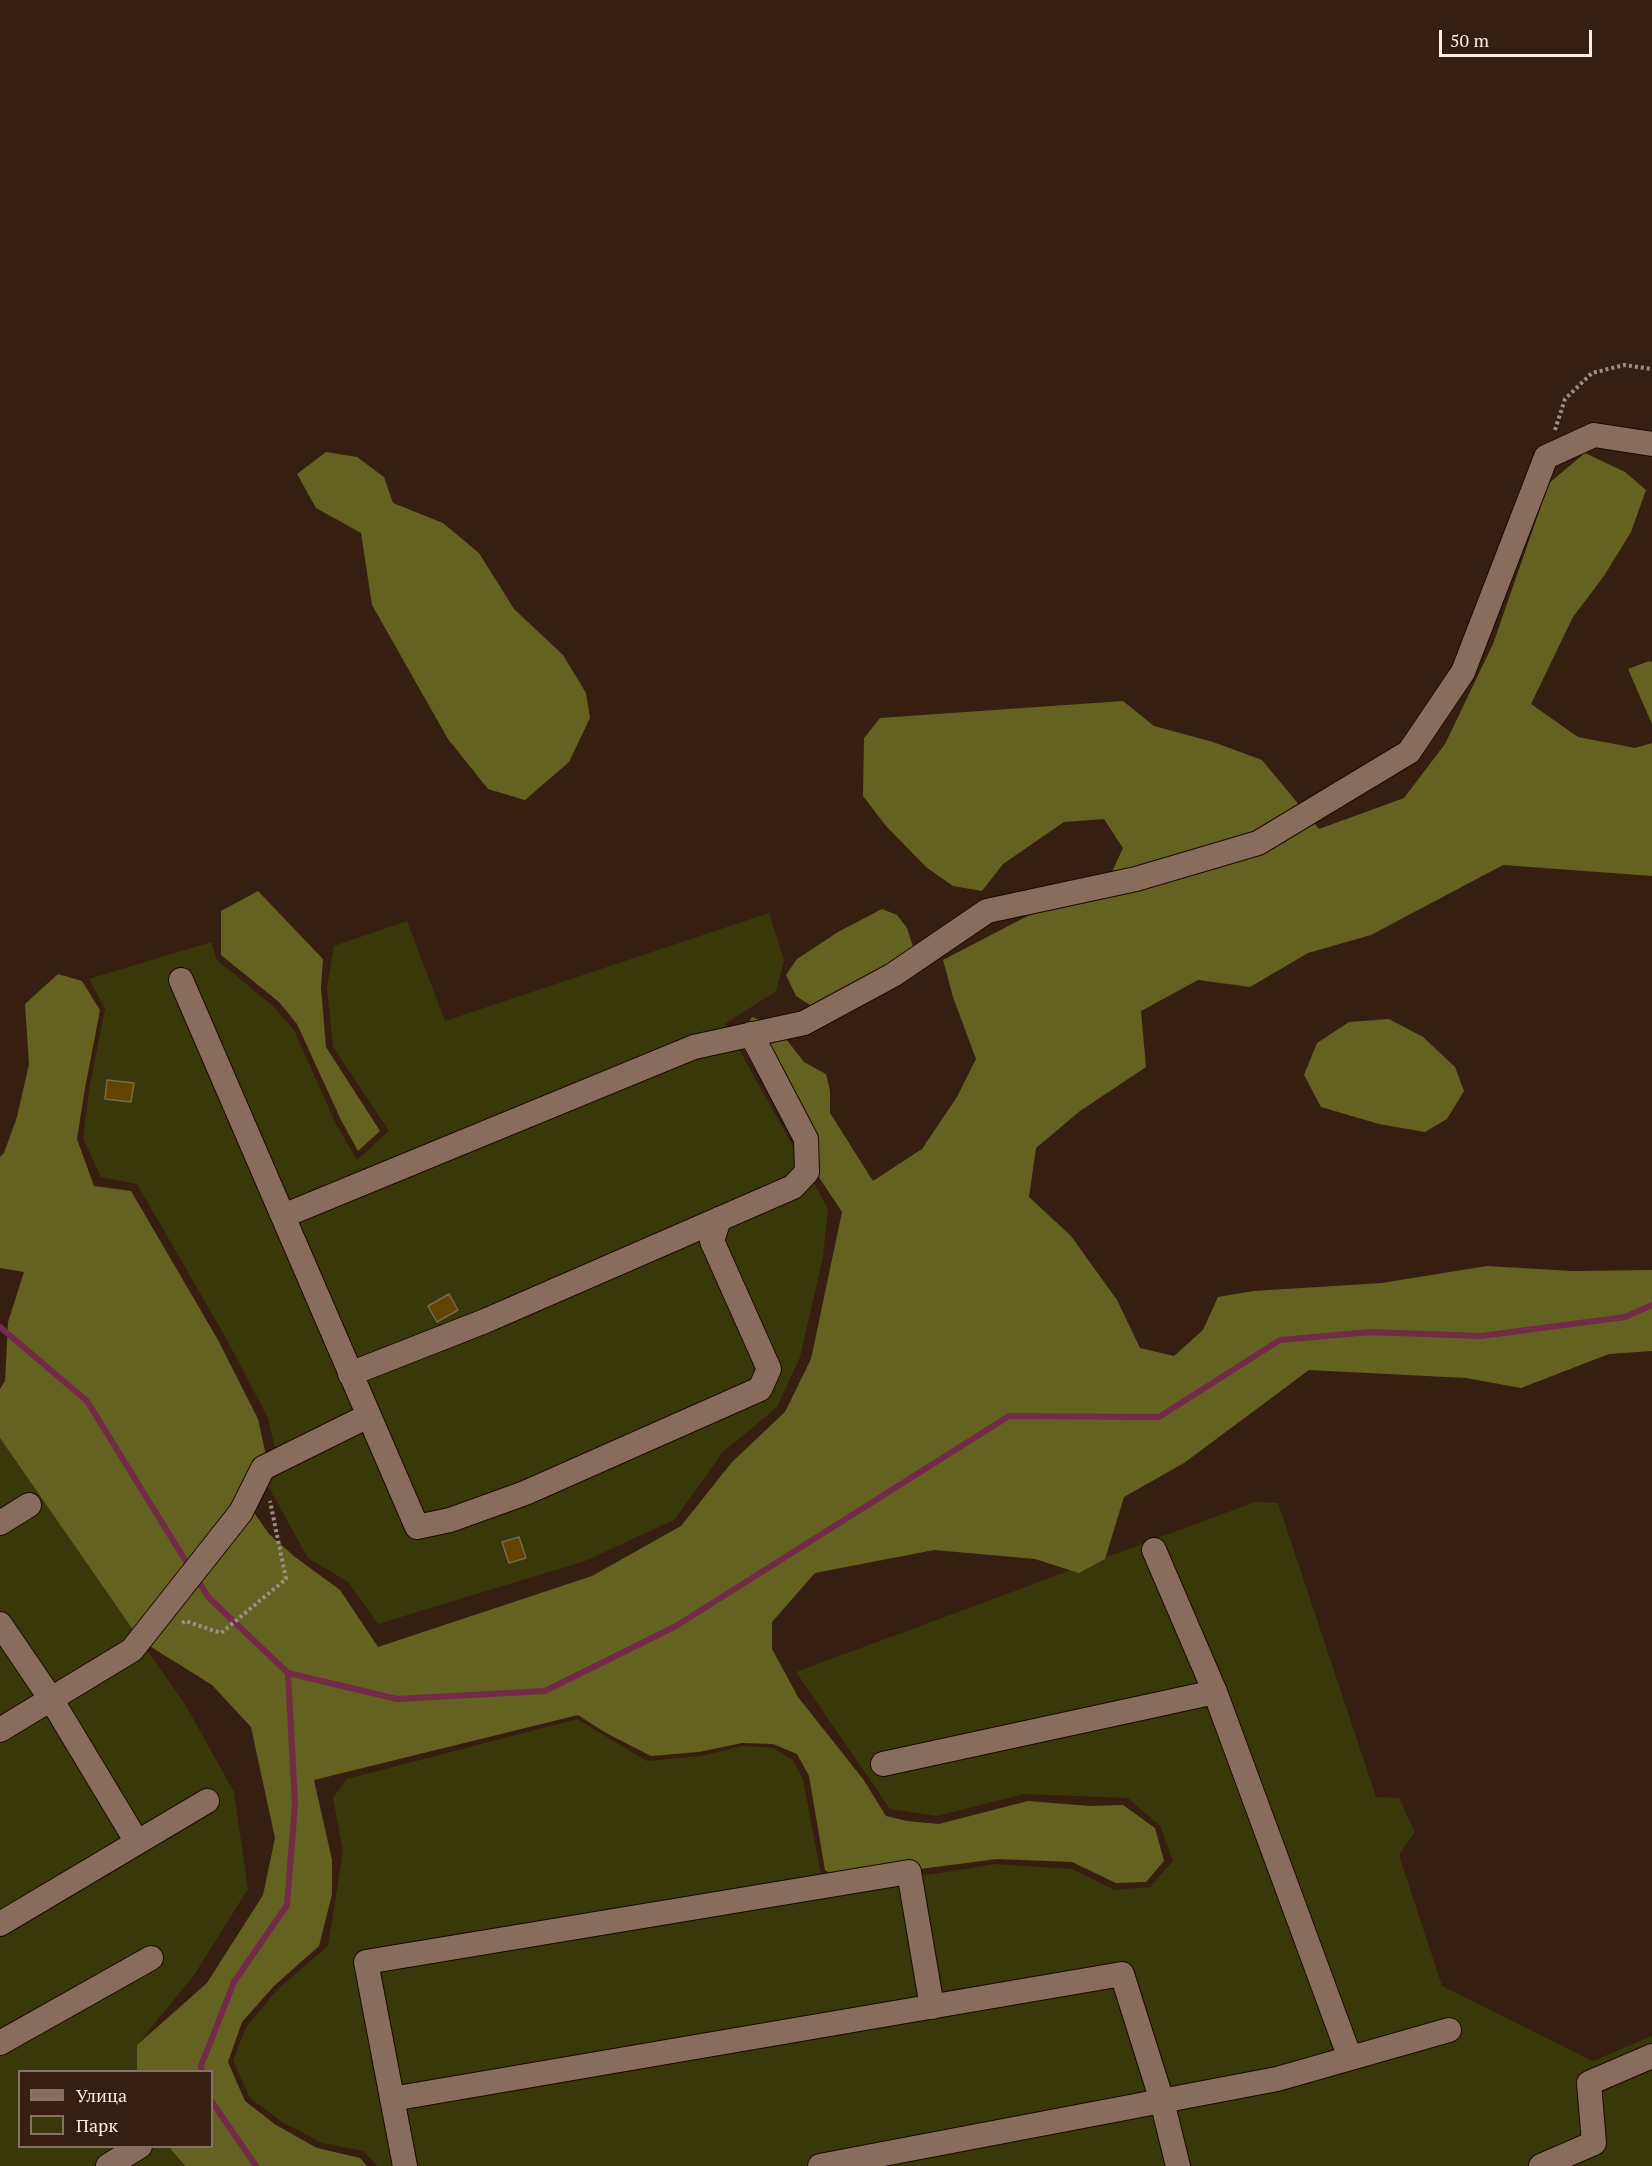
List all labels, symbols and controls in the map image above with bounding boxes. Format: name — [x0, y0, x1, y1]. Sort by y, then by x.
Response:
scale bar — [1442, 18, 1595, 56]
text: 50 m — [1450, 28, 1489, 52]
legend — [18, 2070, 213, 2148]
text: Улица — [76, 2083, 127, 2107]
text: Парк — [76, 2113, 118, 2137]

